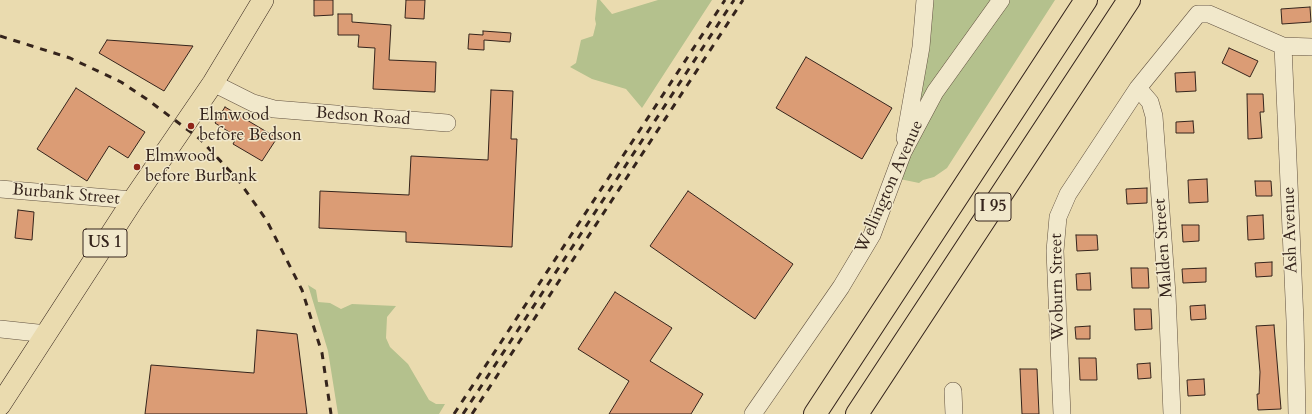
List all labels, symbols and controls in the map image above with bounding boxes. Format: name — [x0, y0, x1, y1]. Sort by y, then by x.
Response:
street label: Bedson Road — [315, 104, 411, 130]
place label: Elmwood before Bedson — [199, 106, 302, 146]
street label: Wellington Avenue — [852, 118, 928, 256]
marker: Elmwood before Bedson — [186, 121, 196, 131]
place label: Elmwood before Burbank — [145, 147, 257, 187]
marker: Elmwood before Burbank — [132, 162, 142, 172]
street label: Burbank Street — [11, 180, 121, 210]
street label: Ash Avenue — [1279, 186, 1303, 274]
road number: I 95 — [975, 193, 1011, 221]
street label: Malden Street — [1150, 198, 1178, 298]
road number: US 1 — [83, 229, 127, 257]
street label: Woburn Street — [1047, 233, 1069, 341]

